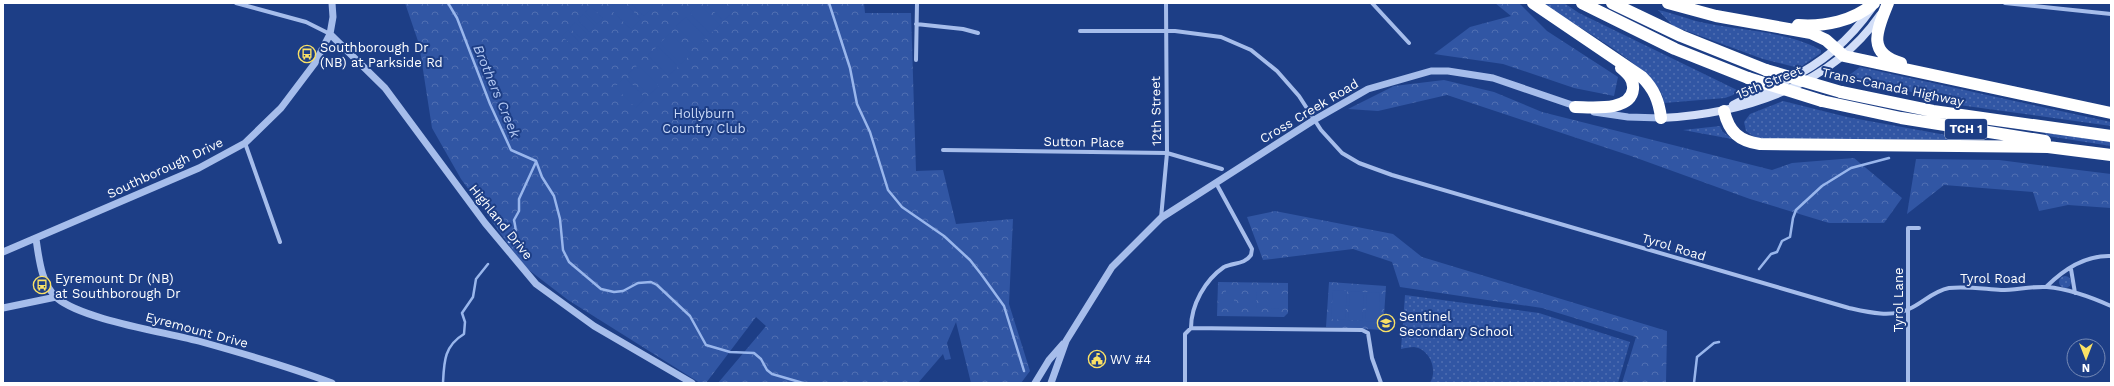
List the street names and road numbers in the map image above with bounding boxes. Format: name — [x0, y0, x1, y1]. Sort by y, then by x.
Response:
street label: 15th Street — [1734, 62, 1805, 102]
street label: Trans-Canada Highway — [1821, 65, 1966, 109]
street label: 12th Street — [1148, 75, 1164, 146]
street label: Cross Creek Road — [1257, 76, 1361, 146]
road number: TCH 1 — [1945, 119, 1987, 139]
street label: Sutton Place — [1044, 134, 1124, 150]
street label: Southborough Drive — [105, 135, 225, 201]
street label: Highland Drive — [466, 181, 536, 263]
street label: Tyrol Road — [1640, 230, 1708, 264]
street label: Tyrol Lane — [1891, 267, 1906, 333]
street label: Tyrol Road — [1960, 271, 2026, 286]
street label: Eyremount Drive — [144, 309, 250, 351]

